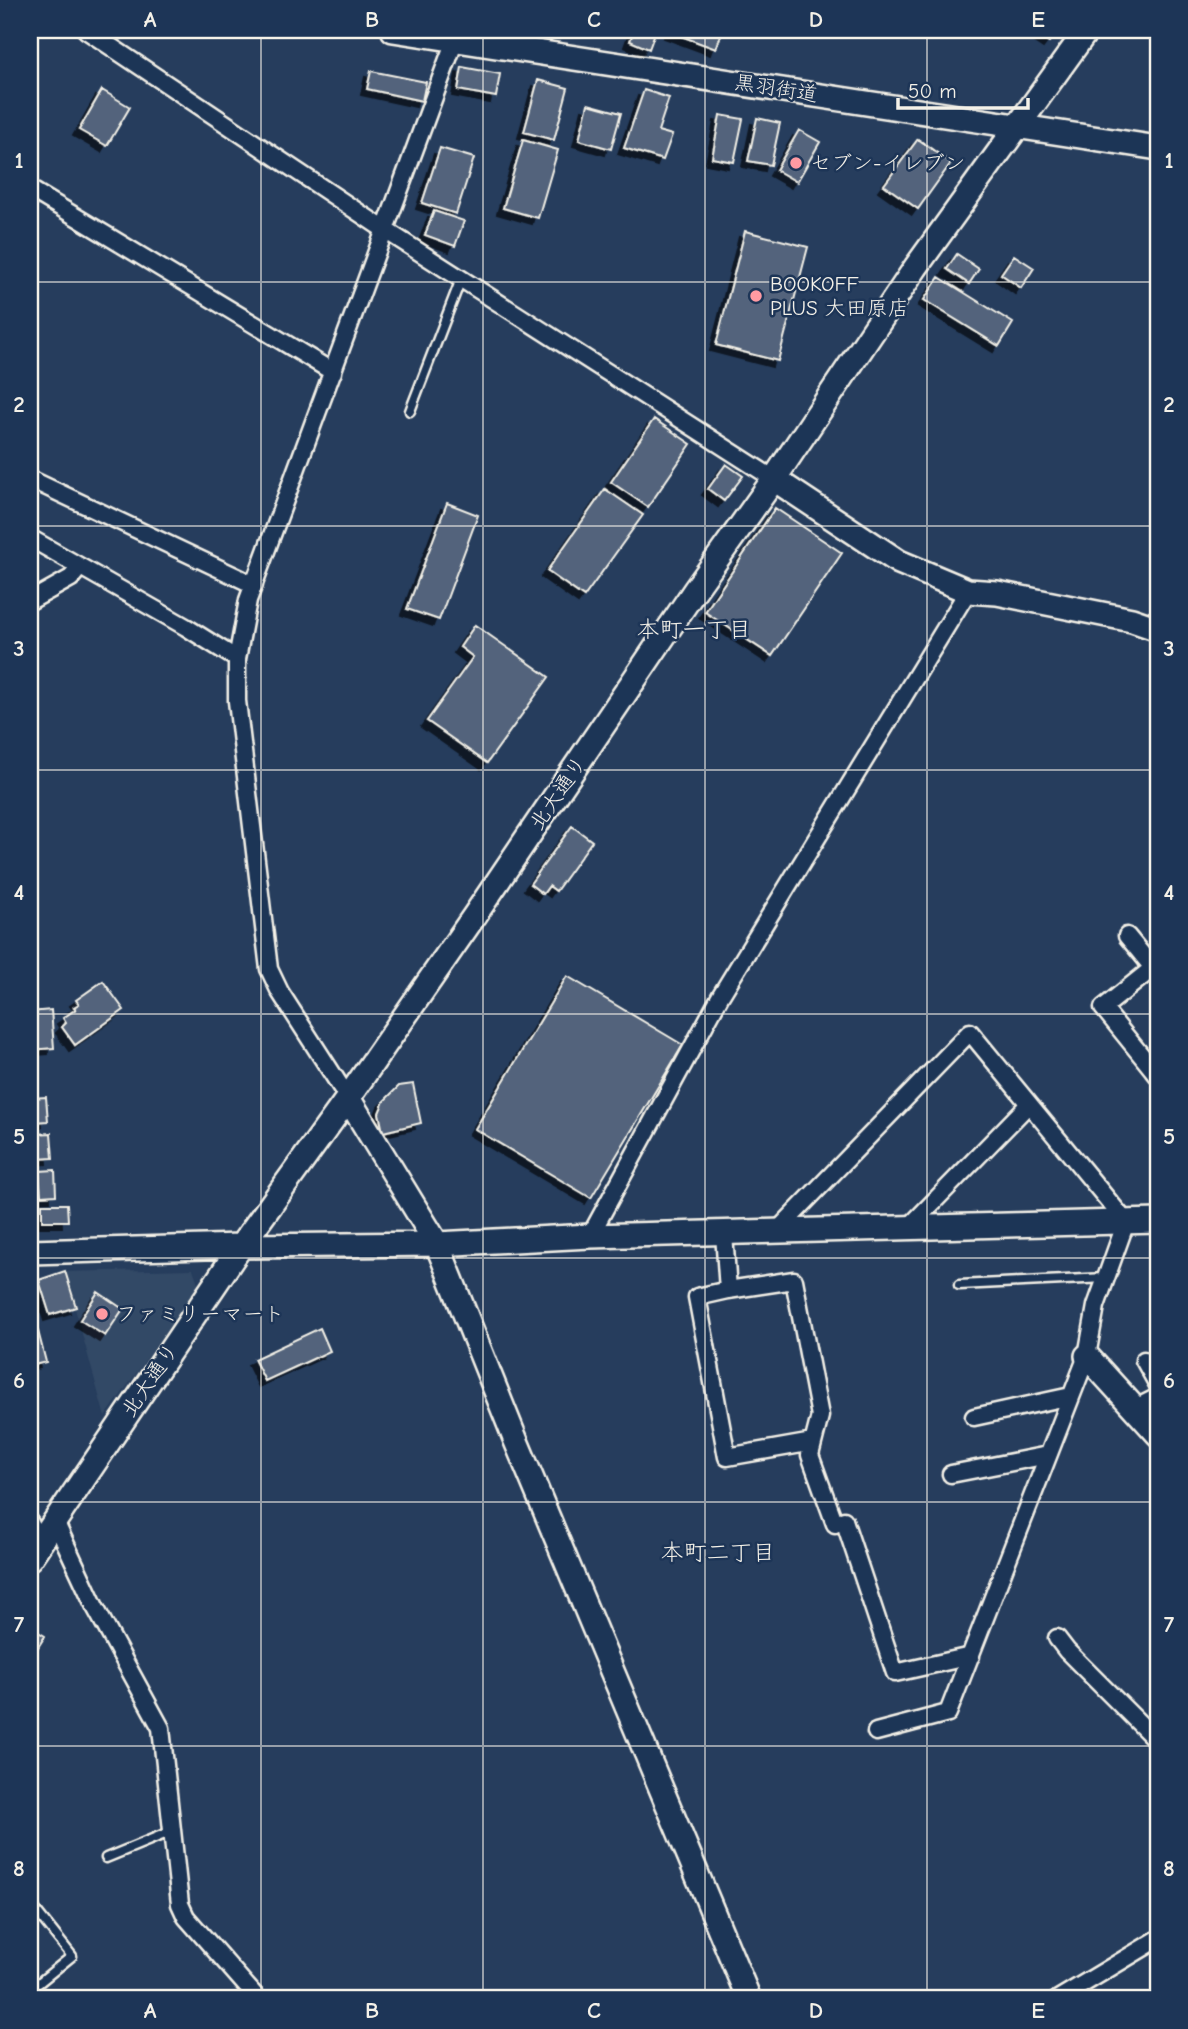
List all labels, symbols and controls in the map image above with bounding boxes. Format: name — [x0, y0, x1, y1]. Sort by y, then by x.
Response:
text: A — [144, 6, 157, 33]
text: B — [365, 6, 379, 33]
text: C — [587, 6, 601, 33]
text: D — [809, 6, 823, 33]
text: E — [1031, 6, 1045, 33]
scale bar — [898, 66, 1027, 110]
street label: 黒羽街道 — [733, 70, 819, 106]
text: 50 m — [908, 79, 957, 103]
text: 1 — [14, 147, 24, 174]
text: 1 — [1164, 147, 1174, 174]
place label: セブン-イレブン — [810, 151, 965, 175]
marker: セブン-イレブン — [788, 155, 804, 171]
place label: BOOKOFF PLUS 大田原店 — [770, 272, 909, 320]
marker: BOOKOFF PLUS 大田原店 — [748, 288, 764, 304]
text: 2 — [13, 391, 25, 418]
text: 2 — [1163, 391, 1175, 418]
district label: 本町一丁目 — [637, 616, 752, 643]
text: 3 — [13, 635, 25, 662]
text: 3 — [1163, 635, 1175, 662]
street label: 北大通り — [525, 751, 591, 835]
text: 4 — [14, 879, 25, 906]
text: 4 — [1164, 879, 1175, 906]
text: 5 — [13, 1123, 25, 1150]
text: 5 — [1163, 1123, 1175, 1150]
place label: ファミリーマート — [116, 1302, 284, 1326]
marker: ファミリーマート — [94, 1306, 110, 1322]
street label: 北大通り — [117, 1338, 183, 1422]
text: 6 — [13, 1367, 25, 1394]
text: 6 — [1163, 1367, 1175, 1394]
district label: 本町二丁目 — [661, 1539, 776, 1566]
text: 7 — [14, 1611, 25, 1638]
text: 7 — [1164, 1611, 1175, 1638]
text: 8 — [13, 1855, 25, 1882]
text: 8 — [1163, 1855, 1175, 1882]
text: A — [144, 1997, 157, 2024]
text: B — [365, 1997, 379, 2024]
text: C — [587, 1997, 601, 2024]
text: D — [809, 1997, 823, 2024]
text: E — [1031, 1997, 1045, 2024]

